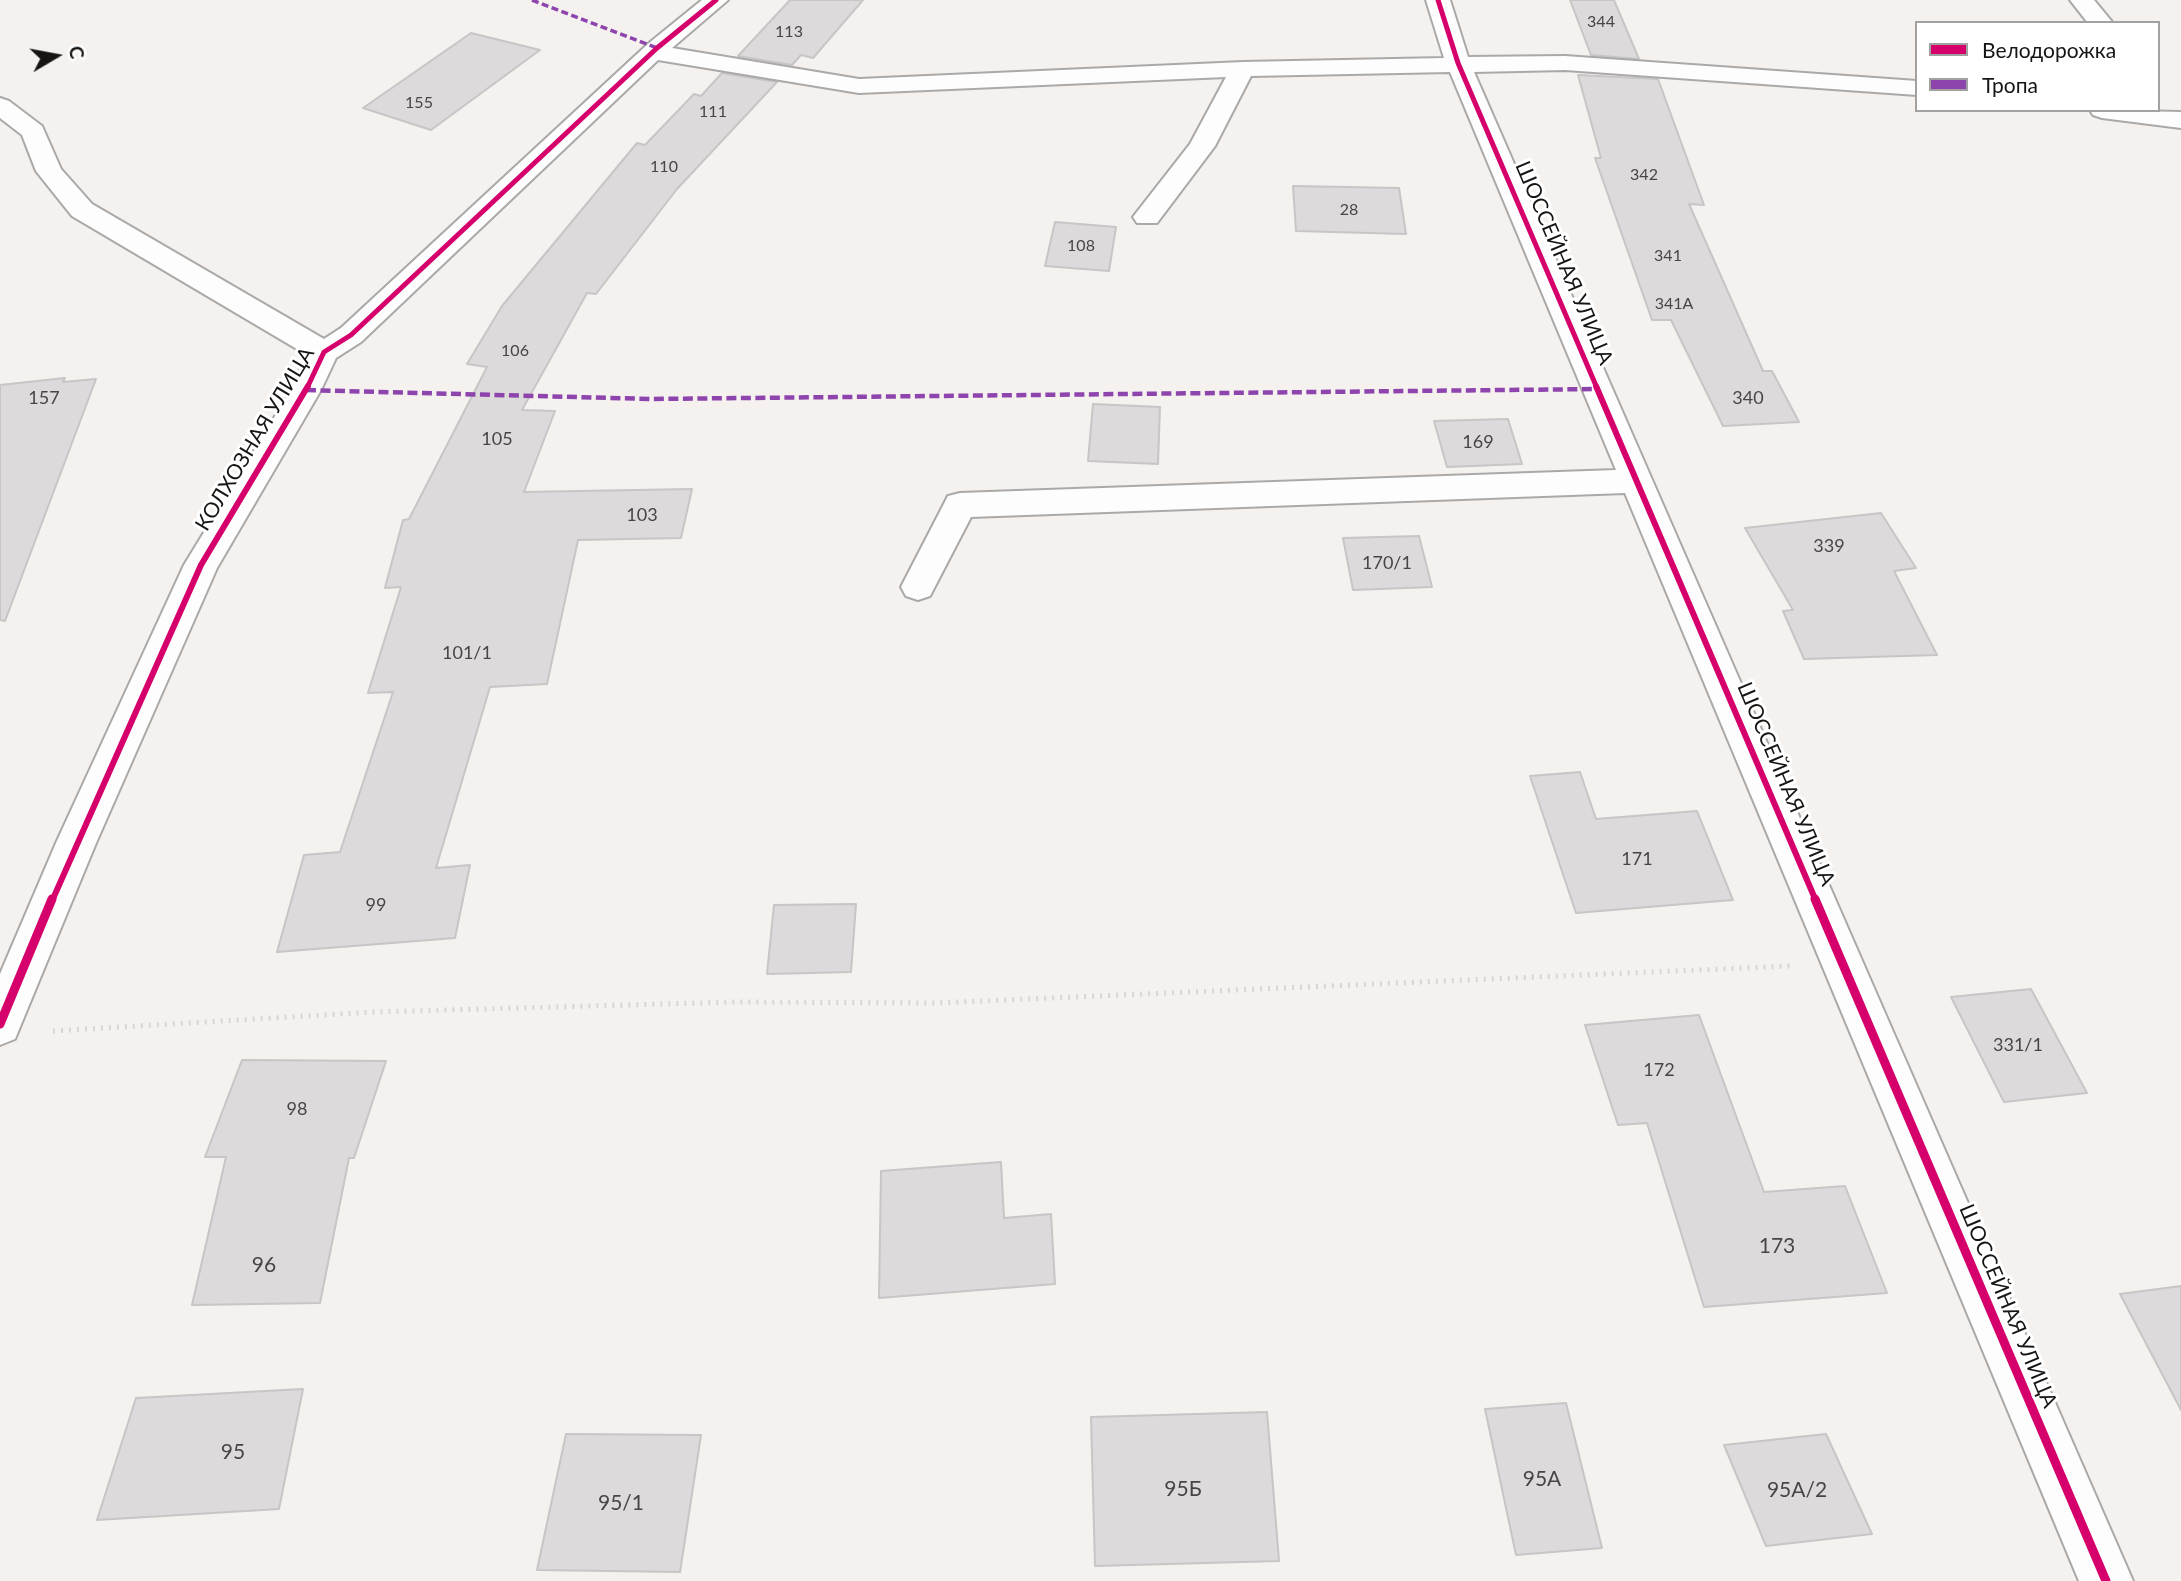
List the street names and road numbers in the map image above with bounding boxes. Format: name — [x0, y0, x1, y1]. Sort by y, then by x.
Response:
street label: ШОССЕЙНАЯ УЛИЦА — [1510, 157, 1618, 369]
street label: КОЛХОЗНАЯ УЛИЦА — [190, 343, 320, 535]
street label: ШОССЕЙНАЯ УЛИЦА — [1732, 678, 1840, 890]
street label: ШОССЕЙНАЯ УЛИЦА — [1954, 1200, 2062, 1412]

